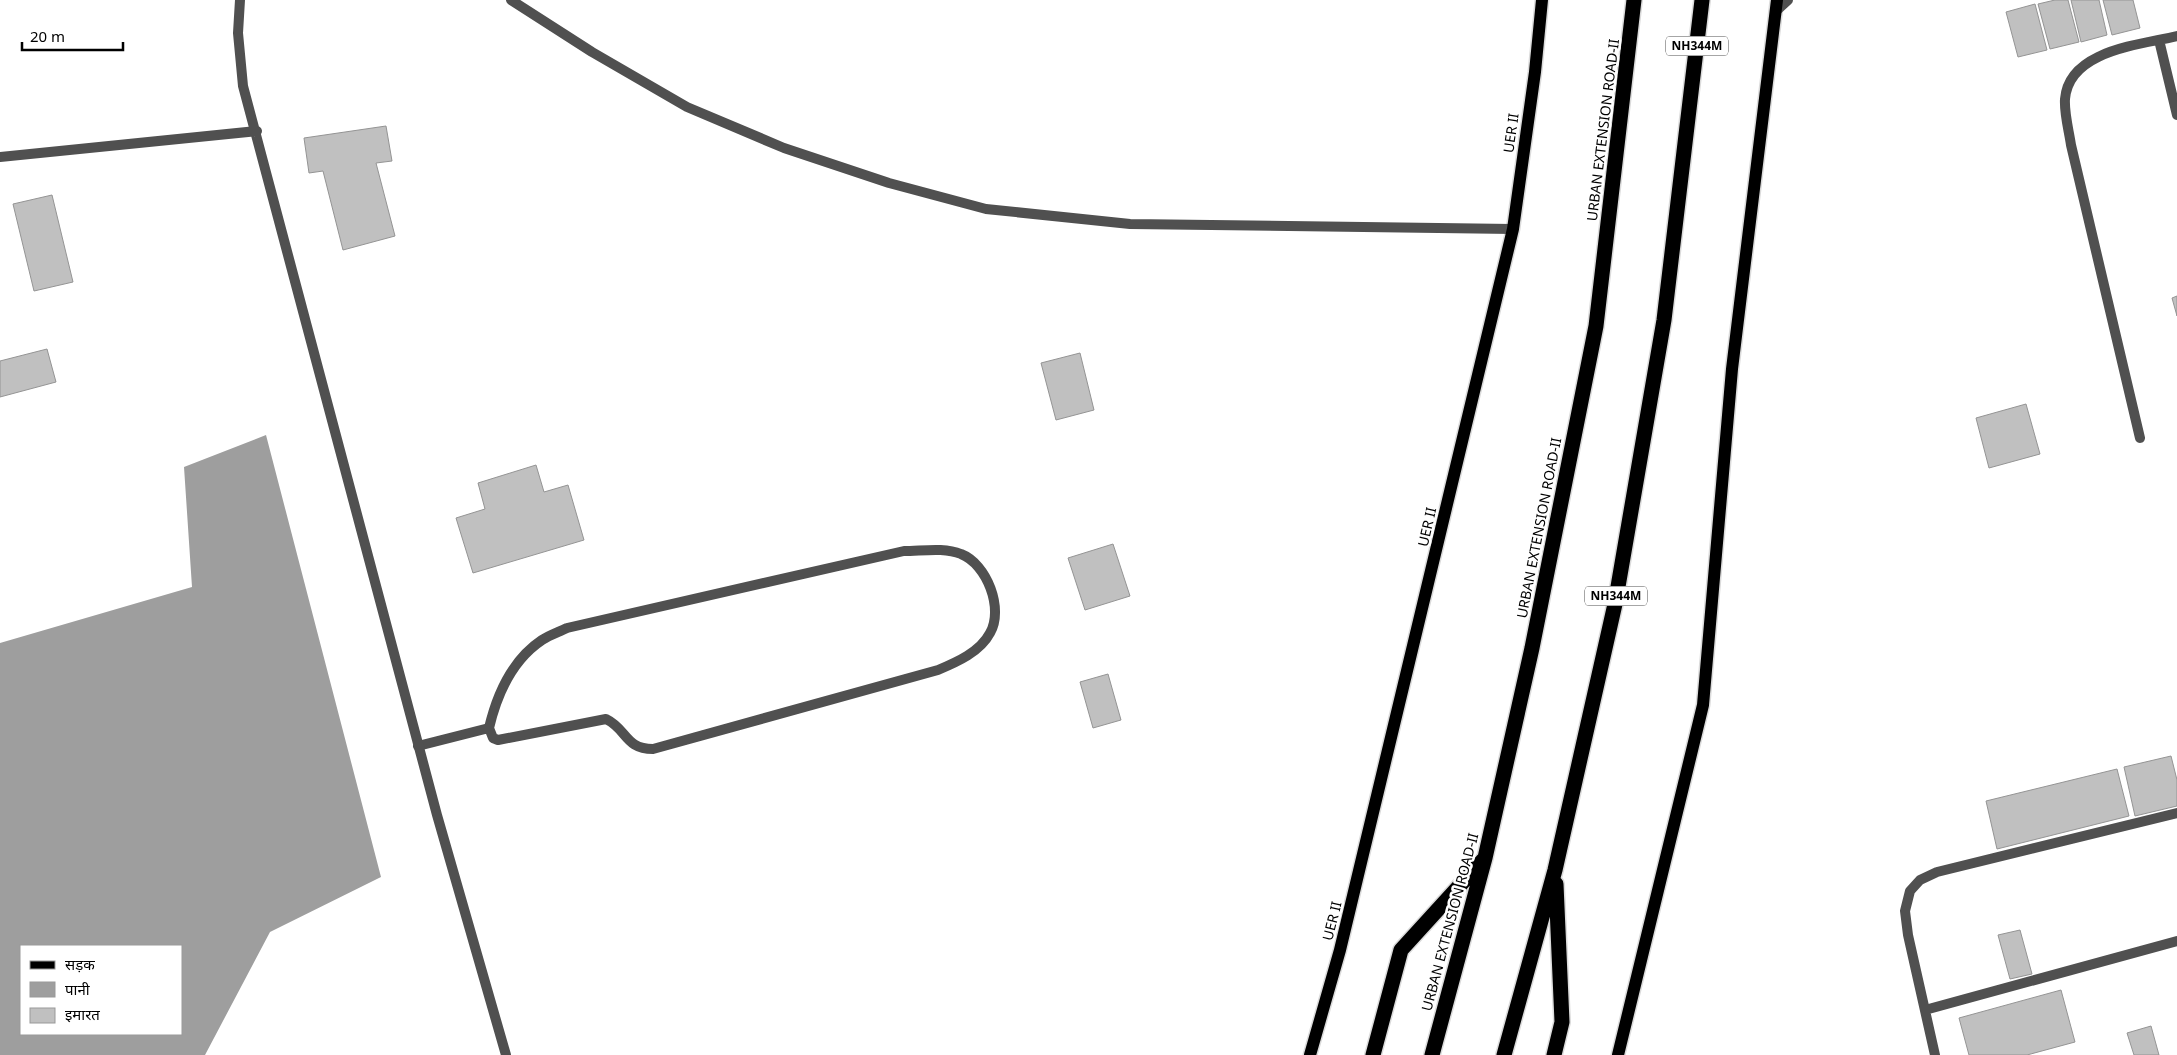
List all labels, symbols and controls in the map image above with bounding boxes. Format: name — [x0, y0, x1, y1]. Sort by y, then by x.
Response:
scale bar — [22, 20, 124, 52]
text: 20 m — [30, 26, 65, 46]
road number: NH344M — [1666, 36, 1728, 56]
street label: URBAN EXTENSION ROAD-II — [1582, 37, 1623, 222]
street label: UER II — [1498, 112, 1523, 154]
street label: URBAN EXTENSION ROAD-II — [1512, 436, 1565, 620]
street label: UER II — [1413, 505, 1440, 548]
road number: NH344M — [1585, 586, 1647, 606]
street label: URBAN EXTENSION ROAD-II — [1417, 830, 1483, 1013]
street label: UER II — [1317, 899, 1346, 943]
legend — [20, 945, 182, 1035]
text: सड़क — [65, 954, 95, 974]
text: पानी — [65, 979, 91, 999]
text: इमारत — [65, 1004, 100, 1024]

